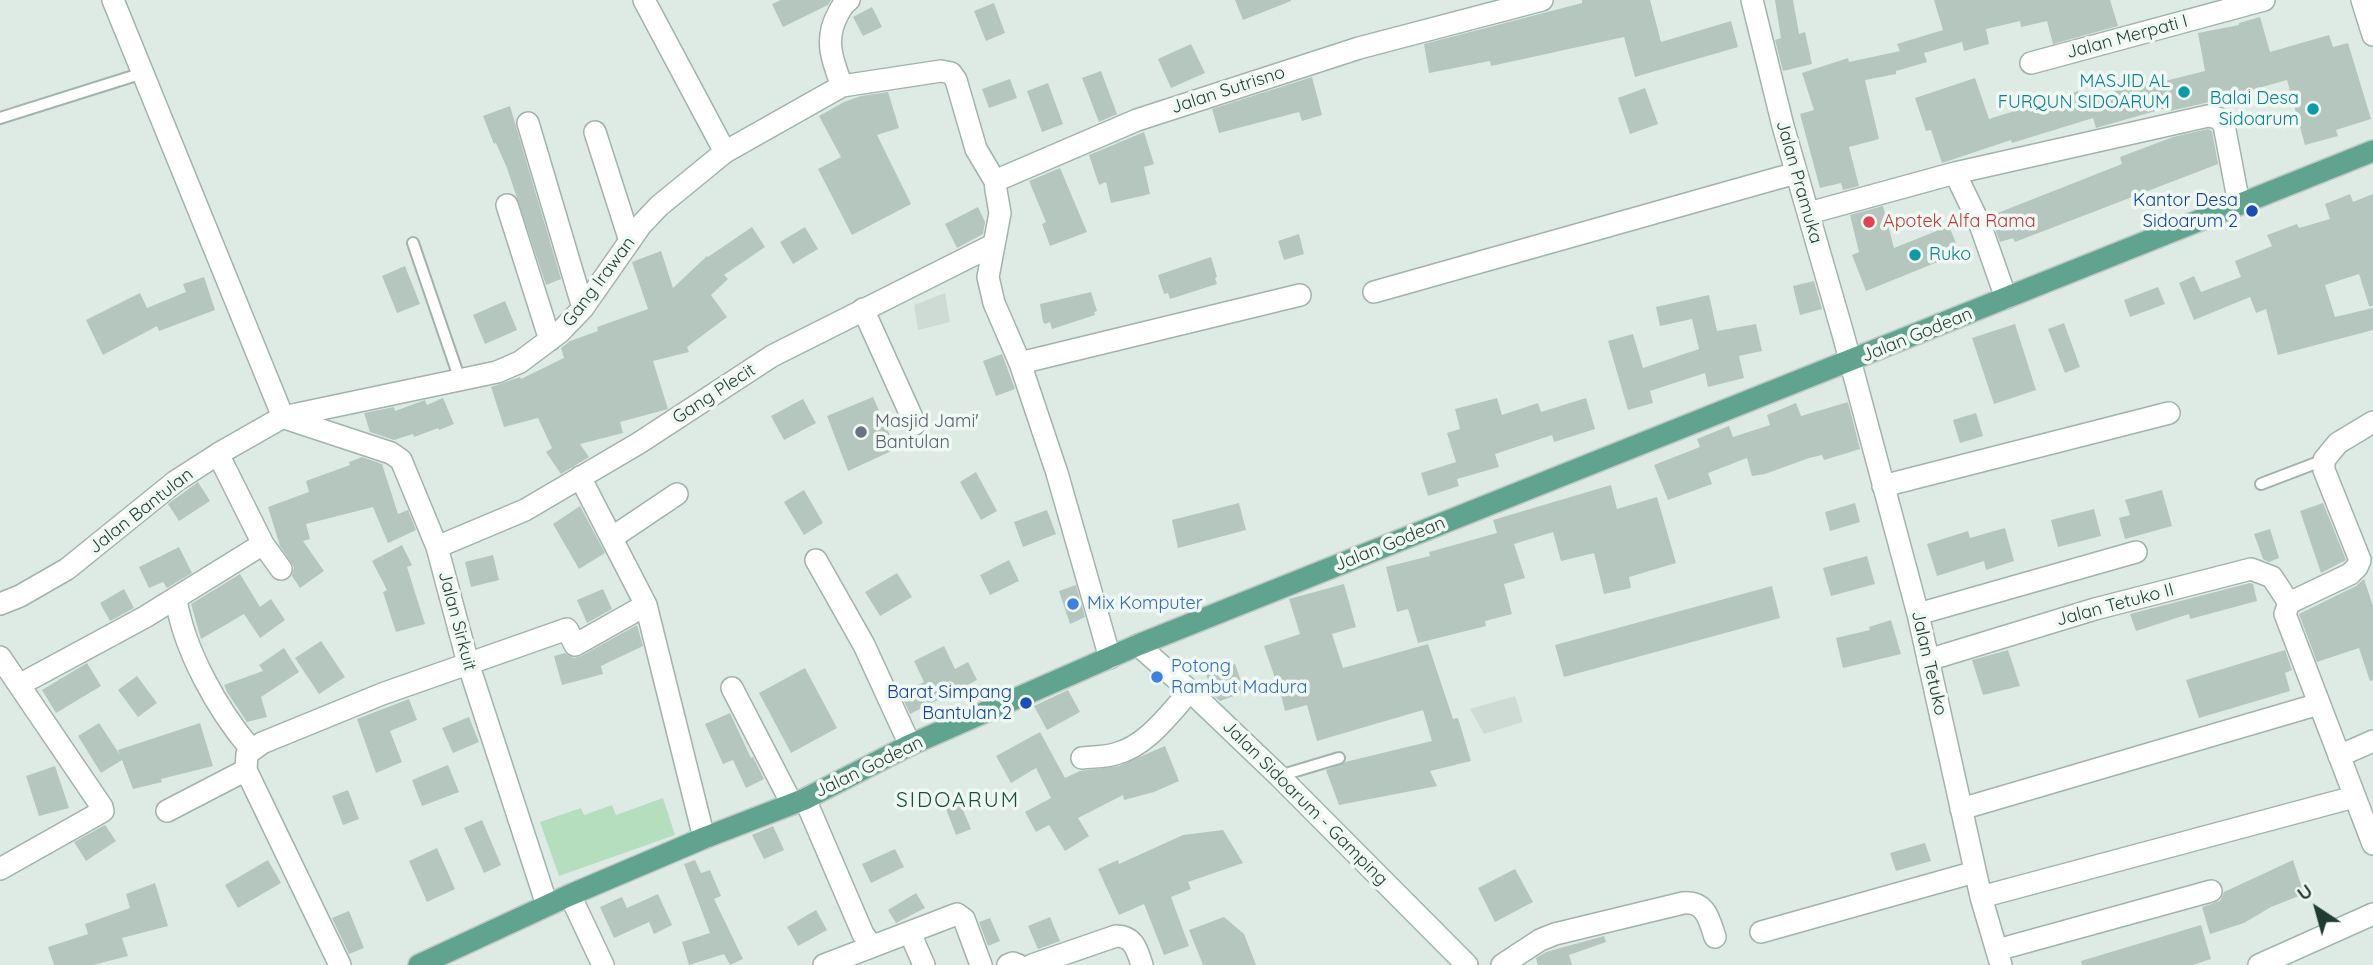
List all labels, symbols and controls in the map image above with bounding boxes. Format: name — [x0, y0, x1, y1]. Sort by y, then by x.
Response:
street label: Jalan Merpati I — [2064, 10, 2190, 64]
street label: Jalan Sutrisno — [1168, 61, 1288, 119]
place label: MASJID AL FURQUN SIDOARUM — [1998, 71, 2170, 114]
marker: MASJID AL FURQUN SIDOARUM — [2176, 84, 2192, 100]
place label: Balai Desa Sidoarum — [2210, 88, 2299, 130]
marker: Balai Desa Sidoarum — [2305, 101, 2321, 117]
street label: Jalan Pramuka — [1771, 118, 1827, 246]
place label: Kantor Desa Sidoarum 2 — [2133, 190, 2238, 232]
marker: Kantor Desa Sidoarum 2 — [2244, 203, 2260, 219]
place label: Apotek Alfa Rama — [1883, 211, 2036, 233]
marker: Apotek Alfa Rama — [1861, 214, 1877, 230]
street label: Gang Irawan — [558, 233, 640, 331]
place label: Ruko — [1929, 244, 1971, 266]
marker: Ruko — [1907, 247, 1923, 263]
street label: Jalan Godean — [1859, 303, 1975, 367]
street label: Gang Plecit — [669, 359, 759, 429]
place label: Masjid Jami' Bantulan — [875, 411, 979, 453]
marker: Masjid Jami' Bantulan — [853, 424, 869, 440]
street label: Jalan Bantulan — [85, 464, 197, 558]
street label: Jalan Godean — [1332, 512, 1448, 576]
street label: Jalan Sirkuit — [433, 569, 481, 673]
street label: Jalan Tetuko II — [2054, 579, 2176, 631]
place label: Mix Komputer — [1087, 593, 1203, 615]
marker: Mix Komputer — [1065, 596, 1081, 612]
street label: Jalan Tetuko — [1906, 608, 1952, 718]
place label: Potong Rambut Madura — [1171, 656, 1307, 698]
marker: Potong Rambut Madura — [1149, 669, 1165, 685]
place label: Barat Simpang Bantulan 2 — [887, 682, 1012, 724]
marker: Barat Simpang Bantulan 2 — [1018, 695, 1034, 711]
street label: Jalan Sidoarum - Gamping — [1218, 716, 1392, 890]
street label: Jalan Godean — [812, 732, 926, 802]
district label: SIDOARUM — [897, 788, 1019, 814]
north arrow — [2282, 874, 2352, 944]
text: U — [2292, 878, 2317, 906]

